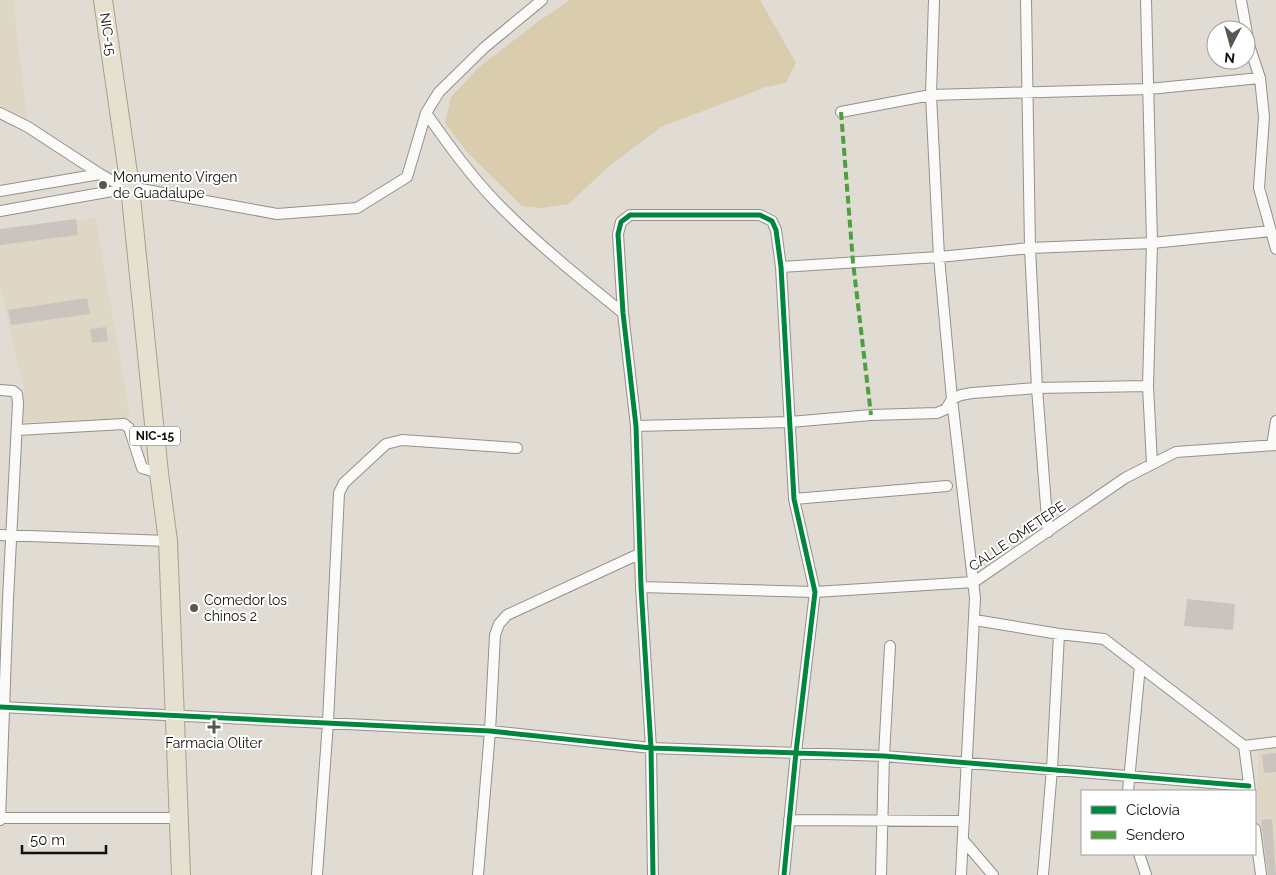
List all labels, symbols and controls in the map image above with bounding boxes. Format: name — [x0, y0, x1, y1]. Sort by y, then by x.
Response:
street label: NIC-15 — [97, 11, 119, 57]
north arrow — [1206, 20, 1256, 70]
text: N — [1223, 49, 1236, 66]
place label: Monumento Virgen de Guadalupe — [113, 169, 237, 201]
marker: Monumento Virgen de Guadalupe — [97, 179, 109, 191]
road number: NIC-15 — [130, 426, 180, 446]
street label: CALLE OMETEPE — [966, 498, 1068, 574]
place label: Comedor los chinos 2 — [204, 592, 287, 624]
marker: Comedor los chinos 2 — [188, 602, 200, 614]
marker: Farmacia Oliter — [208, 721, 220, 733]
place label: Farmacia Oliter — [165, 735, 263, 751]
legend — [1081, 790, 1256, 855]
text: Ciclovía — [1126, 801, 1180, 819]
scale bar — [22, 822, 106, 854]
text: Sendero — [1126, 826, 1185, 844]
text: 50 m — [30, 831, 65, 849]

